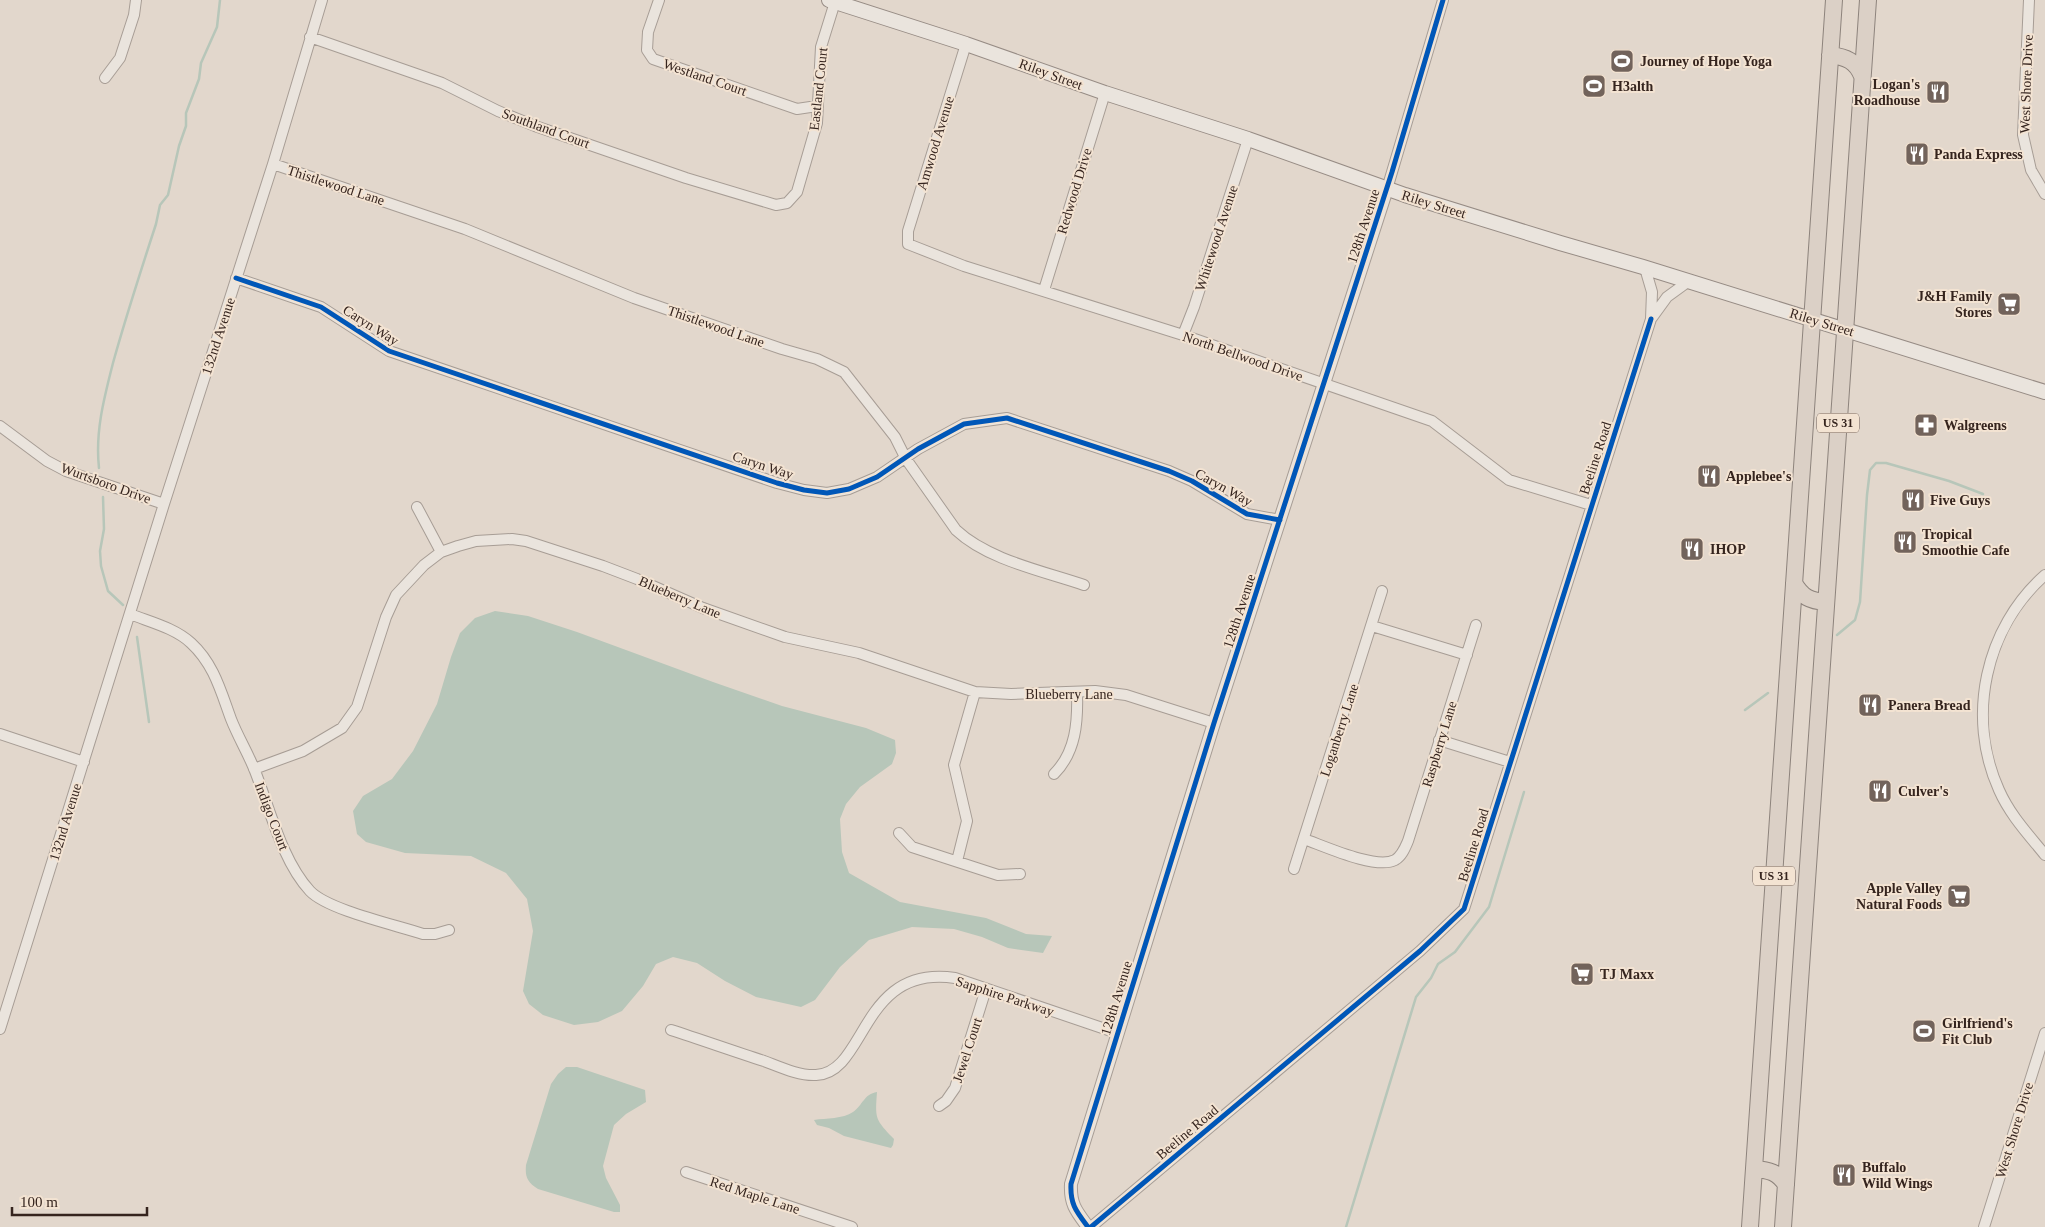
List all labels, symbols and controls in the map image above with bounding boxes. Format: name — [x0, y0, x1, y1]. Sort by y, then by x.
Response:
street label: West Shore Drive — [2017, 34, 2036, 134]
street label: Eastland Court — [807, 47, 830, 131]
sports icon: Journey of Hope Yoga — [1609, 48, 1635, 74]
place label: Journey of Hope Yoga — [1640, 54, 1772, 69]
street label: Westland Court — [661, 56, 749, 99]
street label: Riley Street — [1017, 56, 1085, 93]
sports icon: H3alth — [1581, 73, 1607, 99]
place label: Logan's Roadhouse — [1854, 77, 1921, 108]
place label: H3alth — [1612, 79, 1653, 94]
restaurant icon: Logan's Roadhouse — [1925, 79, 1951, 105]
street label: Amwood Avenue — [914, 94, 957, 192]
street label: Southland Court — [500, 106, 592, 151]
restaurant icon: Panda Express — [1904, 141, 1930, 167]
street label: Redwood Drive — [1054, 146, 1095, 236]
place label: Panda Express — [1934, 147, 2023, 162]
street label: Thistlewood Lane — [285, 163, 386, 208]
street label: Whitewood Avenue — [1192, 183, 1241, 293]
street label: 128th Avenue — [1344, 187, 1383, 265]
street label: Riley Street — [1400, 188, 1468, 221]
place label: J&H Family Stores — [1917, 289, 1993, 320]
supermarket icon: J&H Family Stores — [1996, 291, 2022, 317]
street label: 132nd Avenue — [199, 296, 238, 377]
street label: Caryn Way — [340, 302, 401, 348]
street label: Thistlewood Lane — [665, 303, 766, 350]
street label: Riley Street — [1788, 306, 1856, 339]
street label: North Bellwood Drive — [1181, 329, 1305, 384]
pharmacy icon: Walgreens — [1913, 412, 1939, 438]
road number: US 31 — [1817, 413, 1859, 432]
place label: Walgreens — [1944, 418, 2007, 433]
street label: Beeline Road — [1577, 420, 1614, 497]
street label: Caryn Way — [731, 449, 795, 482]
street label: Wurtsboro Drive — [59, 460, 153, 507]
restaurant icon: Applebee's — [1696, 463, 1722, 489]
street label: Caryn Way — [1193, 466, 1255, 509]
place label: Applebee's — [1726, 469, 1792, 484]
restaurant icon: Five Guys — [1900, 487, 1926, 513]
place label: Five Guys — [1930, 493, 1991, 508]
place label: Tropical Smoothie Cafe — [1922, 527, 2010, 558]
restaurant icon: Tropical Smoothie Cafe — [1892, 529, 1918, 555]
restaurant icon: IHOP — [1679, 536, 1705, 562]
place label: IHOP — [1710, 542, 1746, 557]
street label: 128th Avenue — [1220, 572, 1259, 650]
street label: Blueberry Lane — [637, 573, 723, 621]
street label: Loganberry Lane — [1317, 682, 1362, 779]
street label: Blueberry Lane — [1025, 687, 1113, 702]
restaurant icon: Panera Bread — [1857, 692, 1883, 718]
place label: Panera Bread — [1888, 698, 1971, 713]
street label: Raspberry Lane — [1419, 699, 1460, 789]
restaurant icon: Culver's — [1867, 778, 1893, 804]
street label: Indigo Court — [252, 780, 291, 853]
street label: 132nd Avenue — [47, 782, 84, 863]
place label: Culver's — [1898, 784, 1949, 799]
street label: Beeline Road — [1455, 807, 1492, 884]
road number: US 31 — [1753, 866, 1795, 886]
place label: Apple Valley Natural Foods — [1856, 881, 1943, 912]
supermarket icon: Apple Valley Natural Foods — [1946, 883, 1972, 909]
street label: 128th Avenue — [1098, 959, 1135, 1037]
supermarket icon: TJ Maxx — [1569, 961, 1595, 987]
place label: TJ Maxx — [1600, 967, 1654, 982]
street label: Sapphire Parkway — [954, 974, 1056, 1019]
street label: Jewel Court — [950, 1016, 985, 1084]
place label: Girlfriend's Fit Club — [1942, 1016, 2013, 1047]
sports icon: Girlfriend's Fit Club — [1911, 1018, 1937, 1044]
street label: West Shore Drive — [1993, 1081, 2036, 1180]
street label: Beeline Road — [1153, 1102, 1221, 1162]
place label: Buffalo Wild Wings — [1862, 1160, 1933, 1191]
restaurant icon: Buffalo Wild Wings — [1831, 1162, 1857, 1188]
street label: Red Maple Lane — [708, 1174, 802, 1217]
scale bar — [12, 1184, 148, 1216]
text: 100 m — [20, 1194, 58, 1210]

